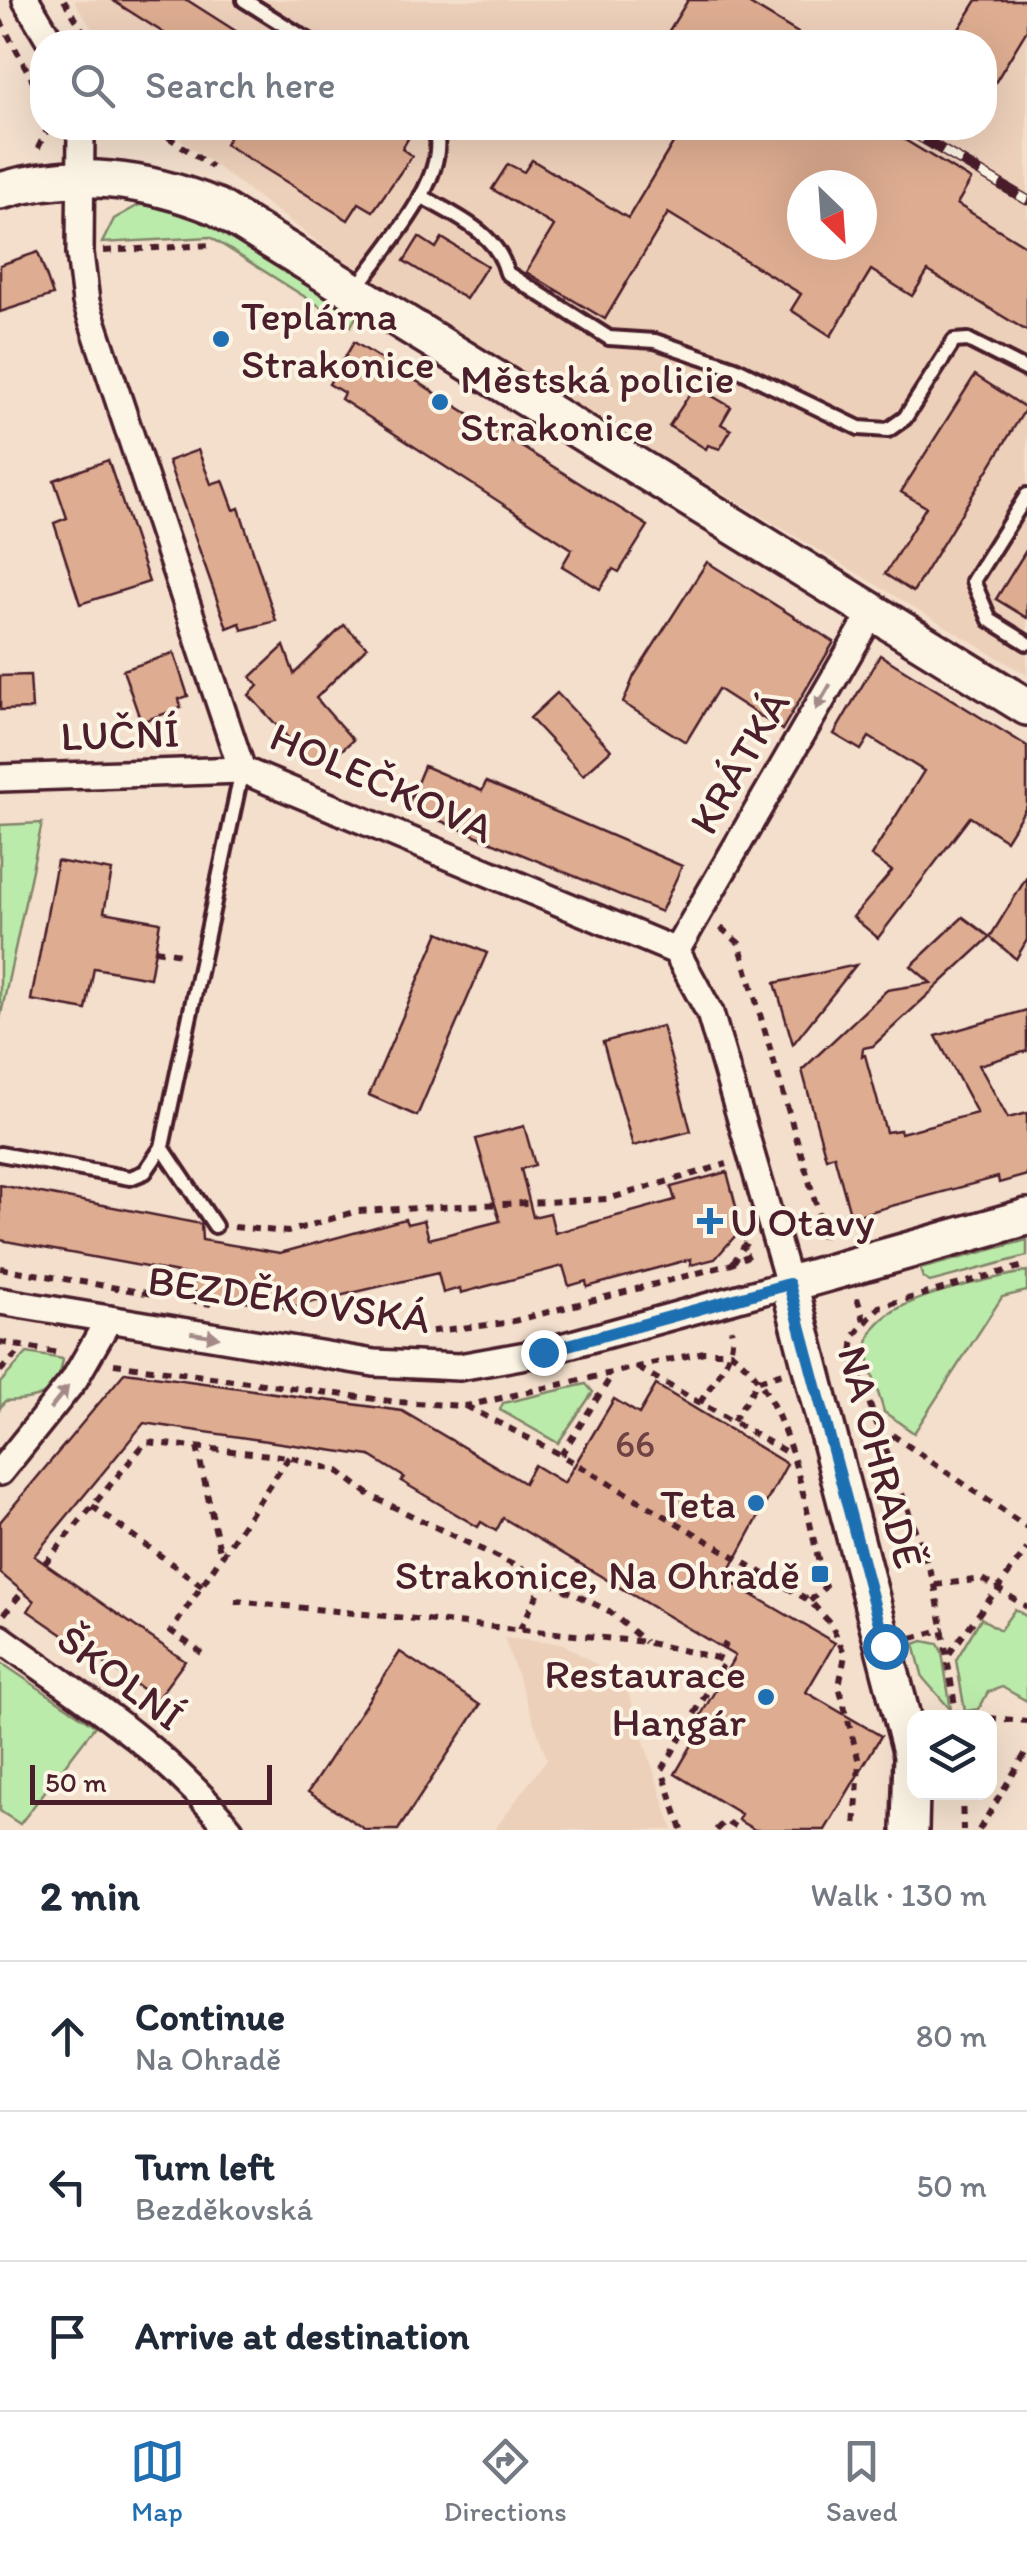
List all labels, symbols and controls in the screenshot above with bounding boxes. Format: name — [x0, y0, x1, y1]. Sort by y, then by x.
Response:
search box — [30, 30, 997, 140]
icon: search — [65, 58, 120, 113]
text: Search here — [145, 62, 336, 108]
north arrow — [787, 170, 877, 260]
place label: Teplárna Strakonice — [241, 290, 435, 389]
marker: Teplárna Strakonice — [210, 328, 232, 350]
place label: Městská policie Strakonice — [460, 353, 735, 452]
marker: Městská policie Strakonice — [429, 391, 451, 413]
street label: KRÁTKÁ — [678, 681, 800, 843]
one-way arrow — [814, 683, 832, 711]
street label: LUČNÍ — [60, 706, 180, 762]
street label: HOLEČKOVA — [263, 710, 502, 854]
place label: U Otavy — [730, 1196, 875, 1247]
marker: U Otavy — [699, 1210, 721, 1232]
street label: BEZDĚKOVSKÁ — [145, 1254, 433, 1344]
one-way arrow — [190, 1328, 221, 1343]
route end — [521, 1330, 567, 1376]
street label: NA OHRADĚ — [827, 1340, 935, 1574]
one-way arrow — [48, 1386, 69, 1411]
house number: 66 — [615, 1421, 655, 1467]
place label: Teta — [660, 1478, 736, 1529]
marker: Teta — [745, 1492, 767, 1514]
place label: Strakonice, Na Ohradě — [395, 1549, 800, 1600]
marker: Strakonice, Na Ohradě — [809, 1563, 831, 1585]
street label: ŠKOLNÍ — [48, 1613, 194, 1741]
route start — [863, 1624, 909, 1670]
place label: Restaurace Hangár — [544, 1648, 746, 1747]
marker: Restaurace Hangár — [755, 1686, 777, 1708]
map controls — [907, 1710, 997, 1800]
button: layers — [907, 1710, 997, 1800]
scale bar — [30, 1760, 272, 1804]
text: 50 m — [45, 1765, 107, 1799]
text: 2 min — [40, 1870, 140, 1921]
text: Walk · 130 m — [811, 1876, 987, 1914]
text: Continue — [135, 1994, 285, 2040]
icon: ahead — [40, 2009, 95, 2064]
text: 80 m — [916, 2017, 987, 2055]
text: Na Ohradě — [135, 2040, 281, 2078]
text: Turn left — [135, 2144, 275, 2190]
icon: left — [40, 2159, 95, 2214]
text: 50 m — [916, 2167, 987, 2205]
text: Bezděkovská — [135, 2190, 313, 2228]
icon: arrive — [40, 2309, 95, 2364]
text: Arrive at destination — [135, 2313, 470, 2359]
tab: Map — [130, 2434, 185, 2528]
tab: Directions — [444, 2434, 567, 2528]
tab: Saved — [826, 2434, 897, 2528]

